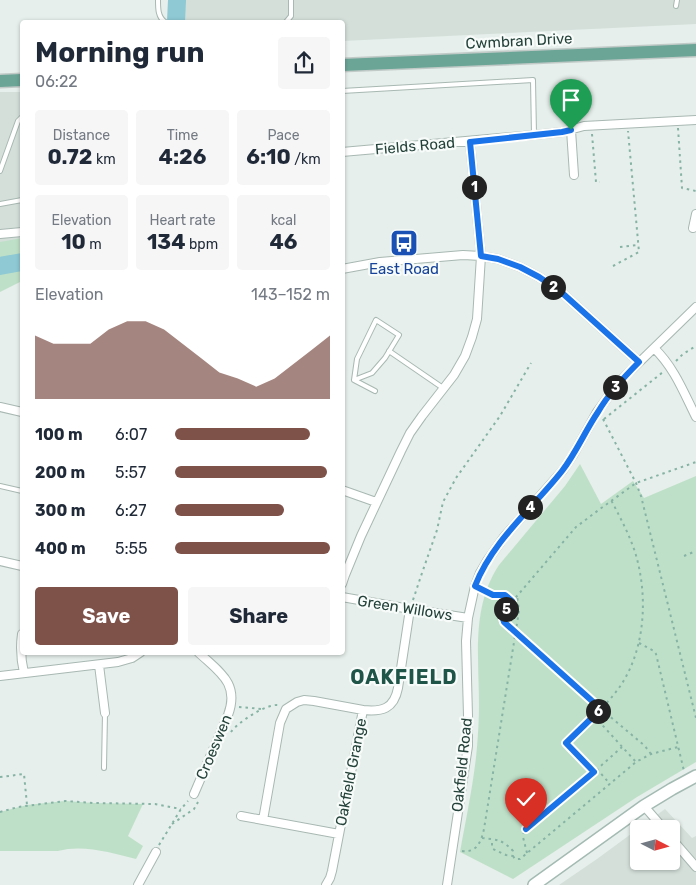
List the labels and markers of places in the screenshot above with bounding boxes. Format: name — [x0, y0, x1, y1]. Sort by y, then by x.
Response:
pin — [550, 79, 592, 130]
pin: 1 — [462, 174, 486, 200]
bus stop icon: East Road — [389, 228, 419, 258]
place label: East Road — [369, 260, 439, 278]
pin: 2 — [540, 274, 566, 300]
pin: 3 — [602, 374, 628, 400]
pin: 4 — [518, 494, 542, 520]
pin: 5 — [494, 596, 518, 622]
pin: 6 — [586, 698, 610, 724]
pin — [505, 778, 547, 829]

